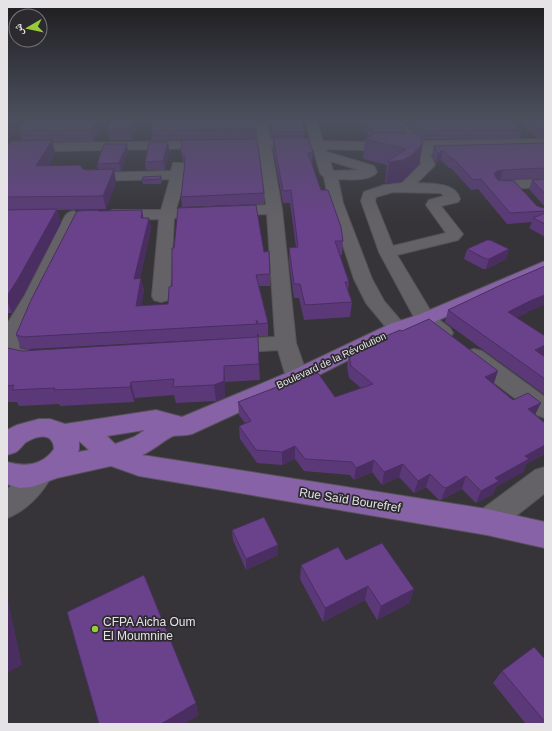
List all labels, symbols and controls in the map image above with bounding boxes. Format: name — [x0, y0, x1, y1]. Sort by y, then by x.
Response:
north arrow — [8, 8, 48, 48]
text: ش — [11, 22, 27, 36]
street label: Boulevard de la Révolution — [275, 330, 388, 391]
street label: Rue Saïd Bourefref — [298, 485, 402, 515]
place label: CFPA Aicha Oum El Moumnine — [103, 615, 195, 643]
marker: CFPA Aicha Oum El Moumnine — [90, 624, 100, 634]

